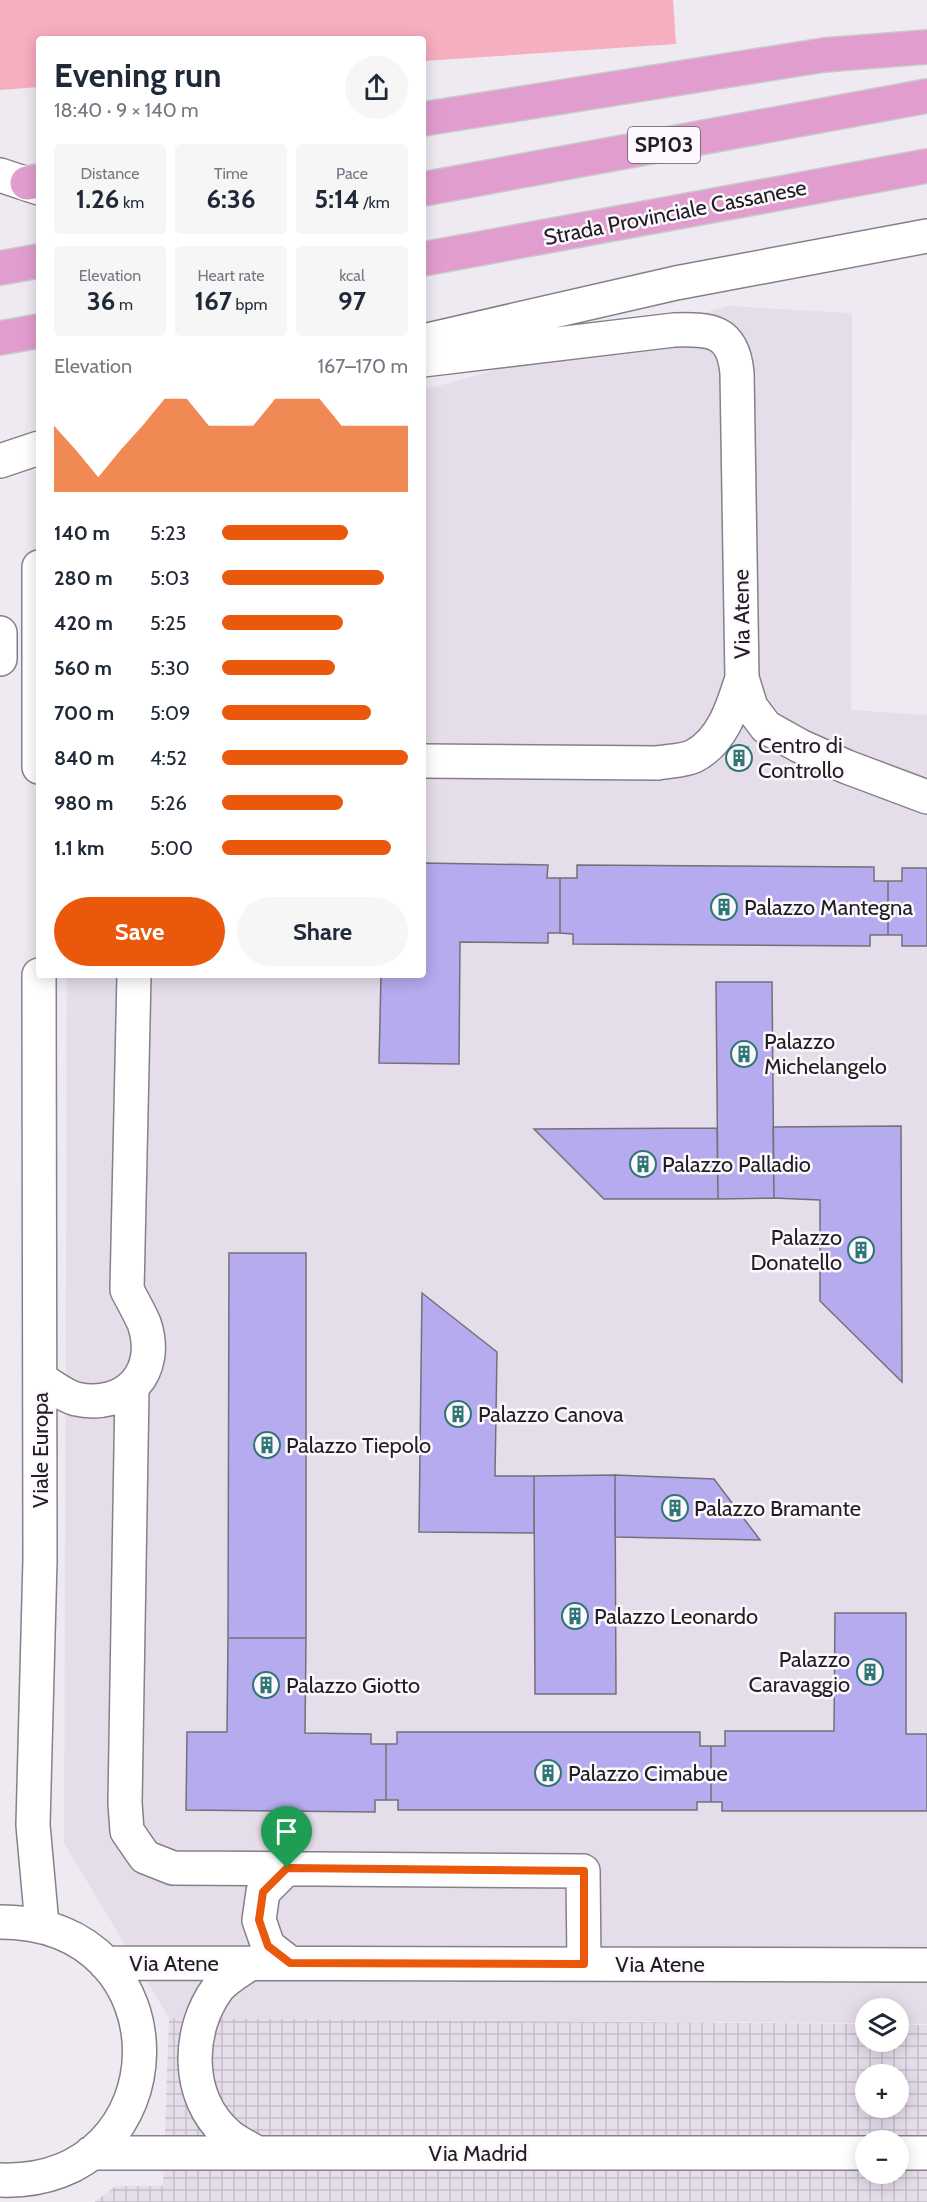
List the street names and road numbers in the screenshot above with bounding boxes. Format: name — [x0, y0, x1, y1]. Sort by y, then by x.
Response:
road number: SP103 — [628, 127, 700, 163]
street label: Strada Provinciale Cassanese — [541, 174, 809, 251]
street label: Via Atene — [727, 569, 756, 659]
street label: Viale Europa — [27, 1392, 54, 1508]
street label: Via Atene — [129, 1950, 219, 1977]
street label: Via Atene — [615, 1951, 705, 1978]
street label: Via Madrid — [429, 2140, 527, 2167]

